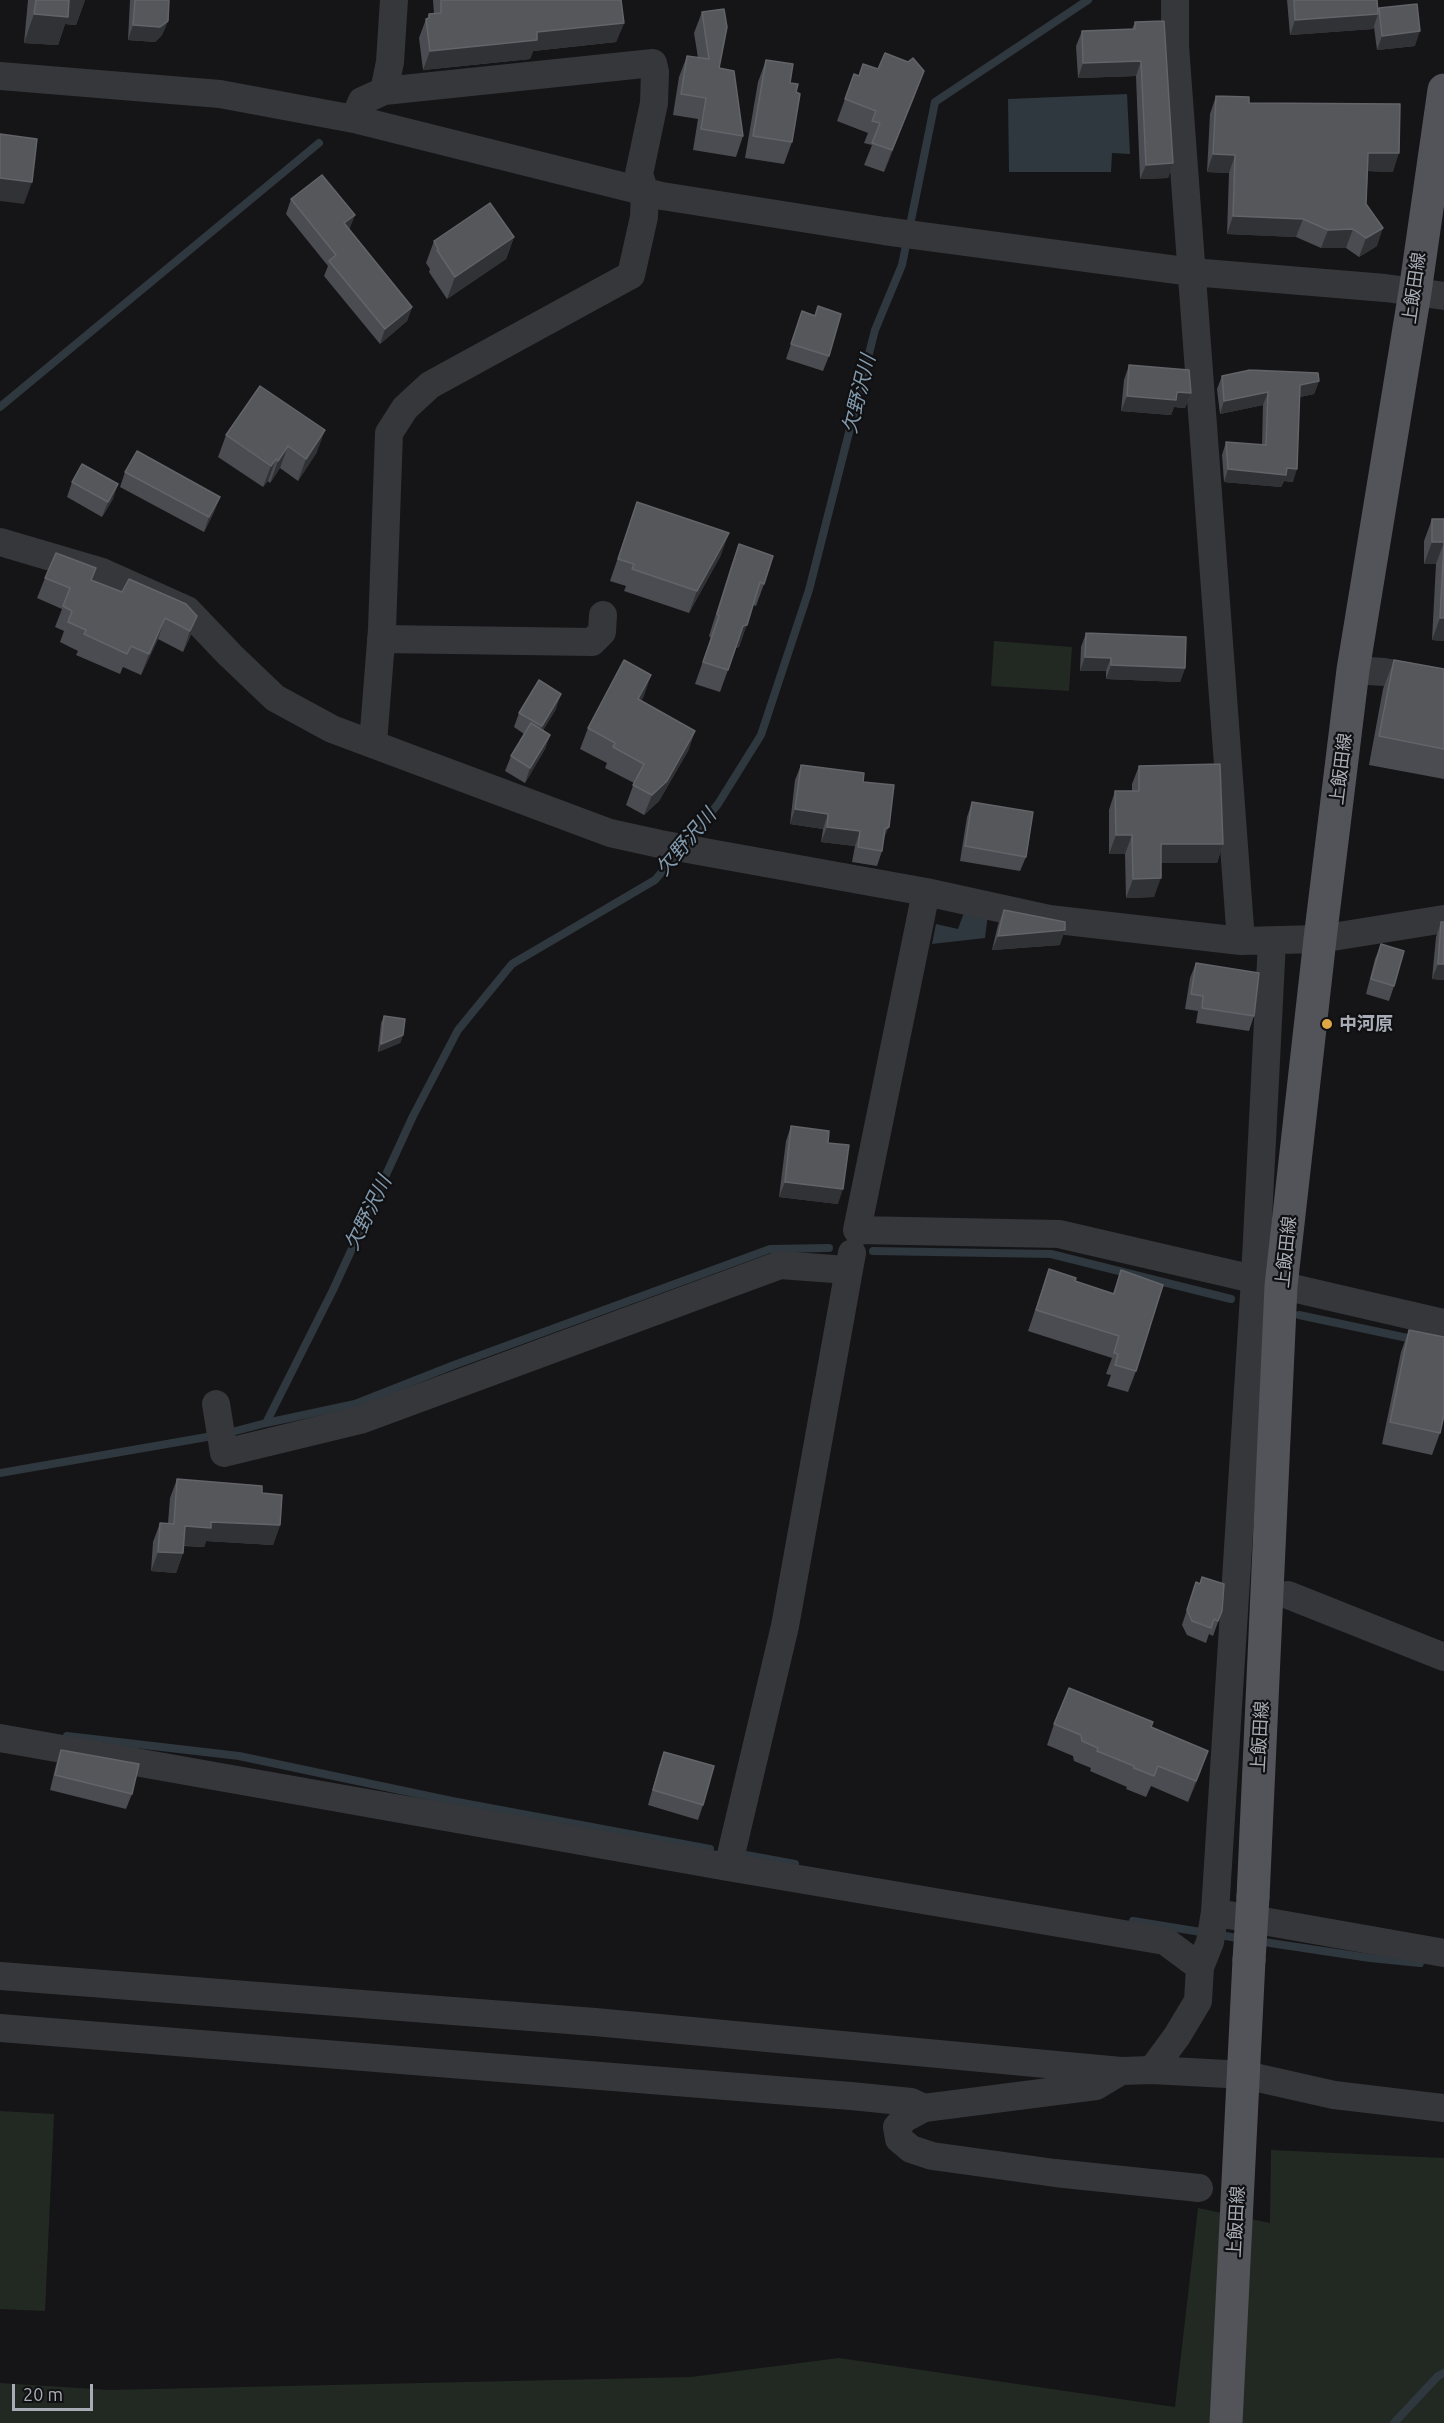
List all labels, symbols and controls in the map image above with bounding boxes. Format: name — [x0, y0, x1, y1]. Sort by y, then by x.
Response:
street label: 上飯田線 — [1398, 251, 1430, 325]
water label: 欠野沢川 — [838, 352, 880, 436]
street label: 上飯田線 — [1326, 732, 1356, 806]
water label: 欠野沢川 — [651, 804, 721, 880]
place label: 中河原 — [1339, 1013, 1393, 1035]
marker: 中河原 — [1320, 1017, 1334, 1031]
water label: 欠野沢川 — [340, 1172, 396, 1254]
street label: 上飯田線 — [1271, 1215, 1301, 1289]
street label: 上飯田線 — [1247, 1700, 1273, 1774]
street label: 上飯田線 — [1223, 2185, 1249, 2259]
scale bar — [15, 2372, 96, 2410]
text: 20 m — [23, 2384, 63, 2404]

